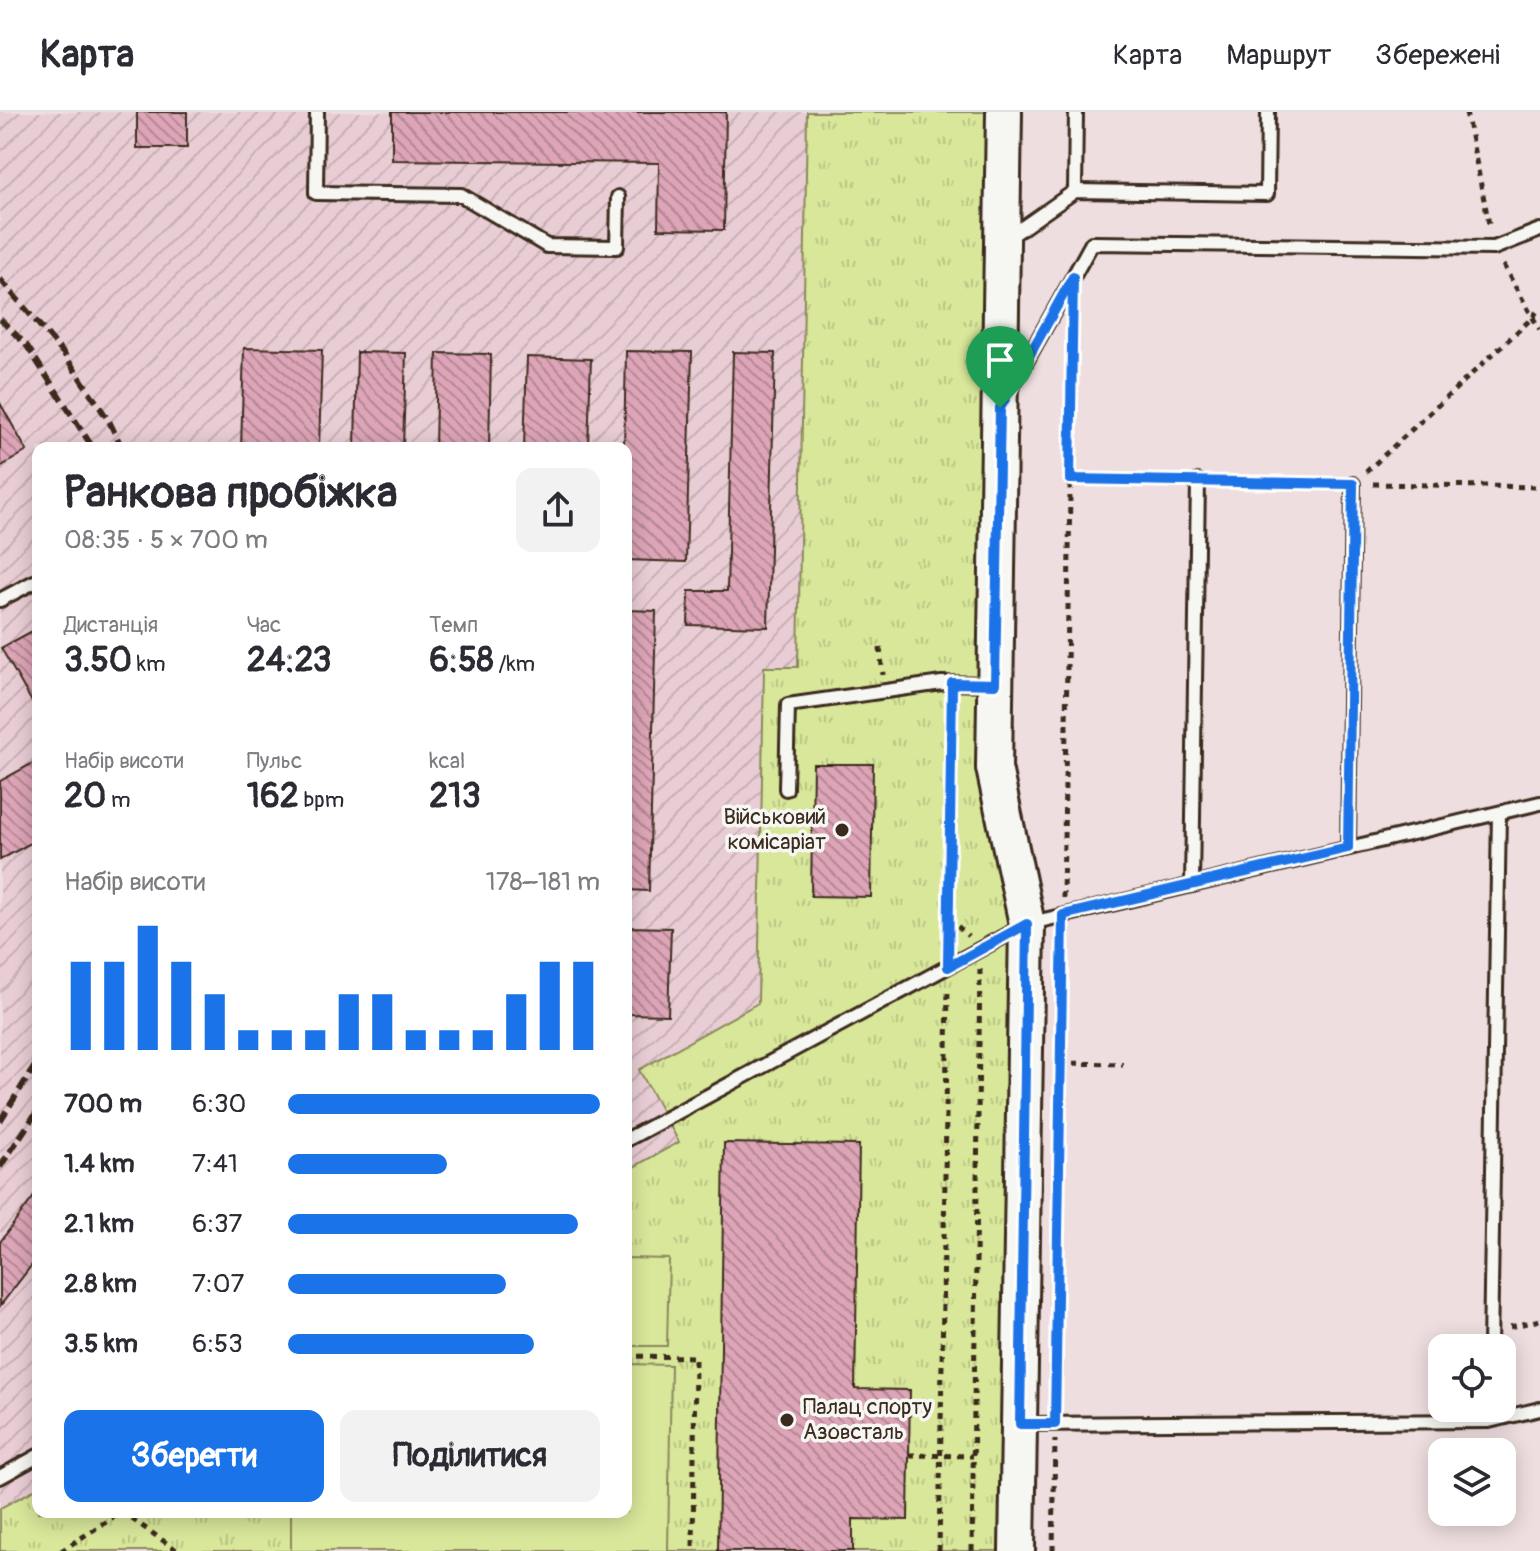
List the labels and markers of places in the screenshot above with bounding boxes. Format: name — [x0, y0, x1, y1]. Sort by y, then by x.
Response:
pin — [966, 326, 1034, 408]
place label: Військовий комісаріат — [723, 803, 826, 856]
marker: Військовий комісаріат — [833, 821, 851, 839]
place label: Палац спорту Азовсталь — [803, 1393, 932, 1446]
marker: Палац спорту Азовсталь — [778, 1411, 796, 1429]

